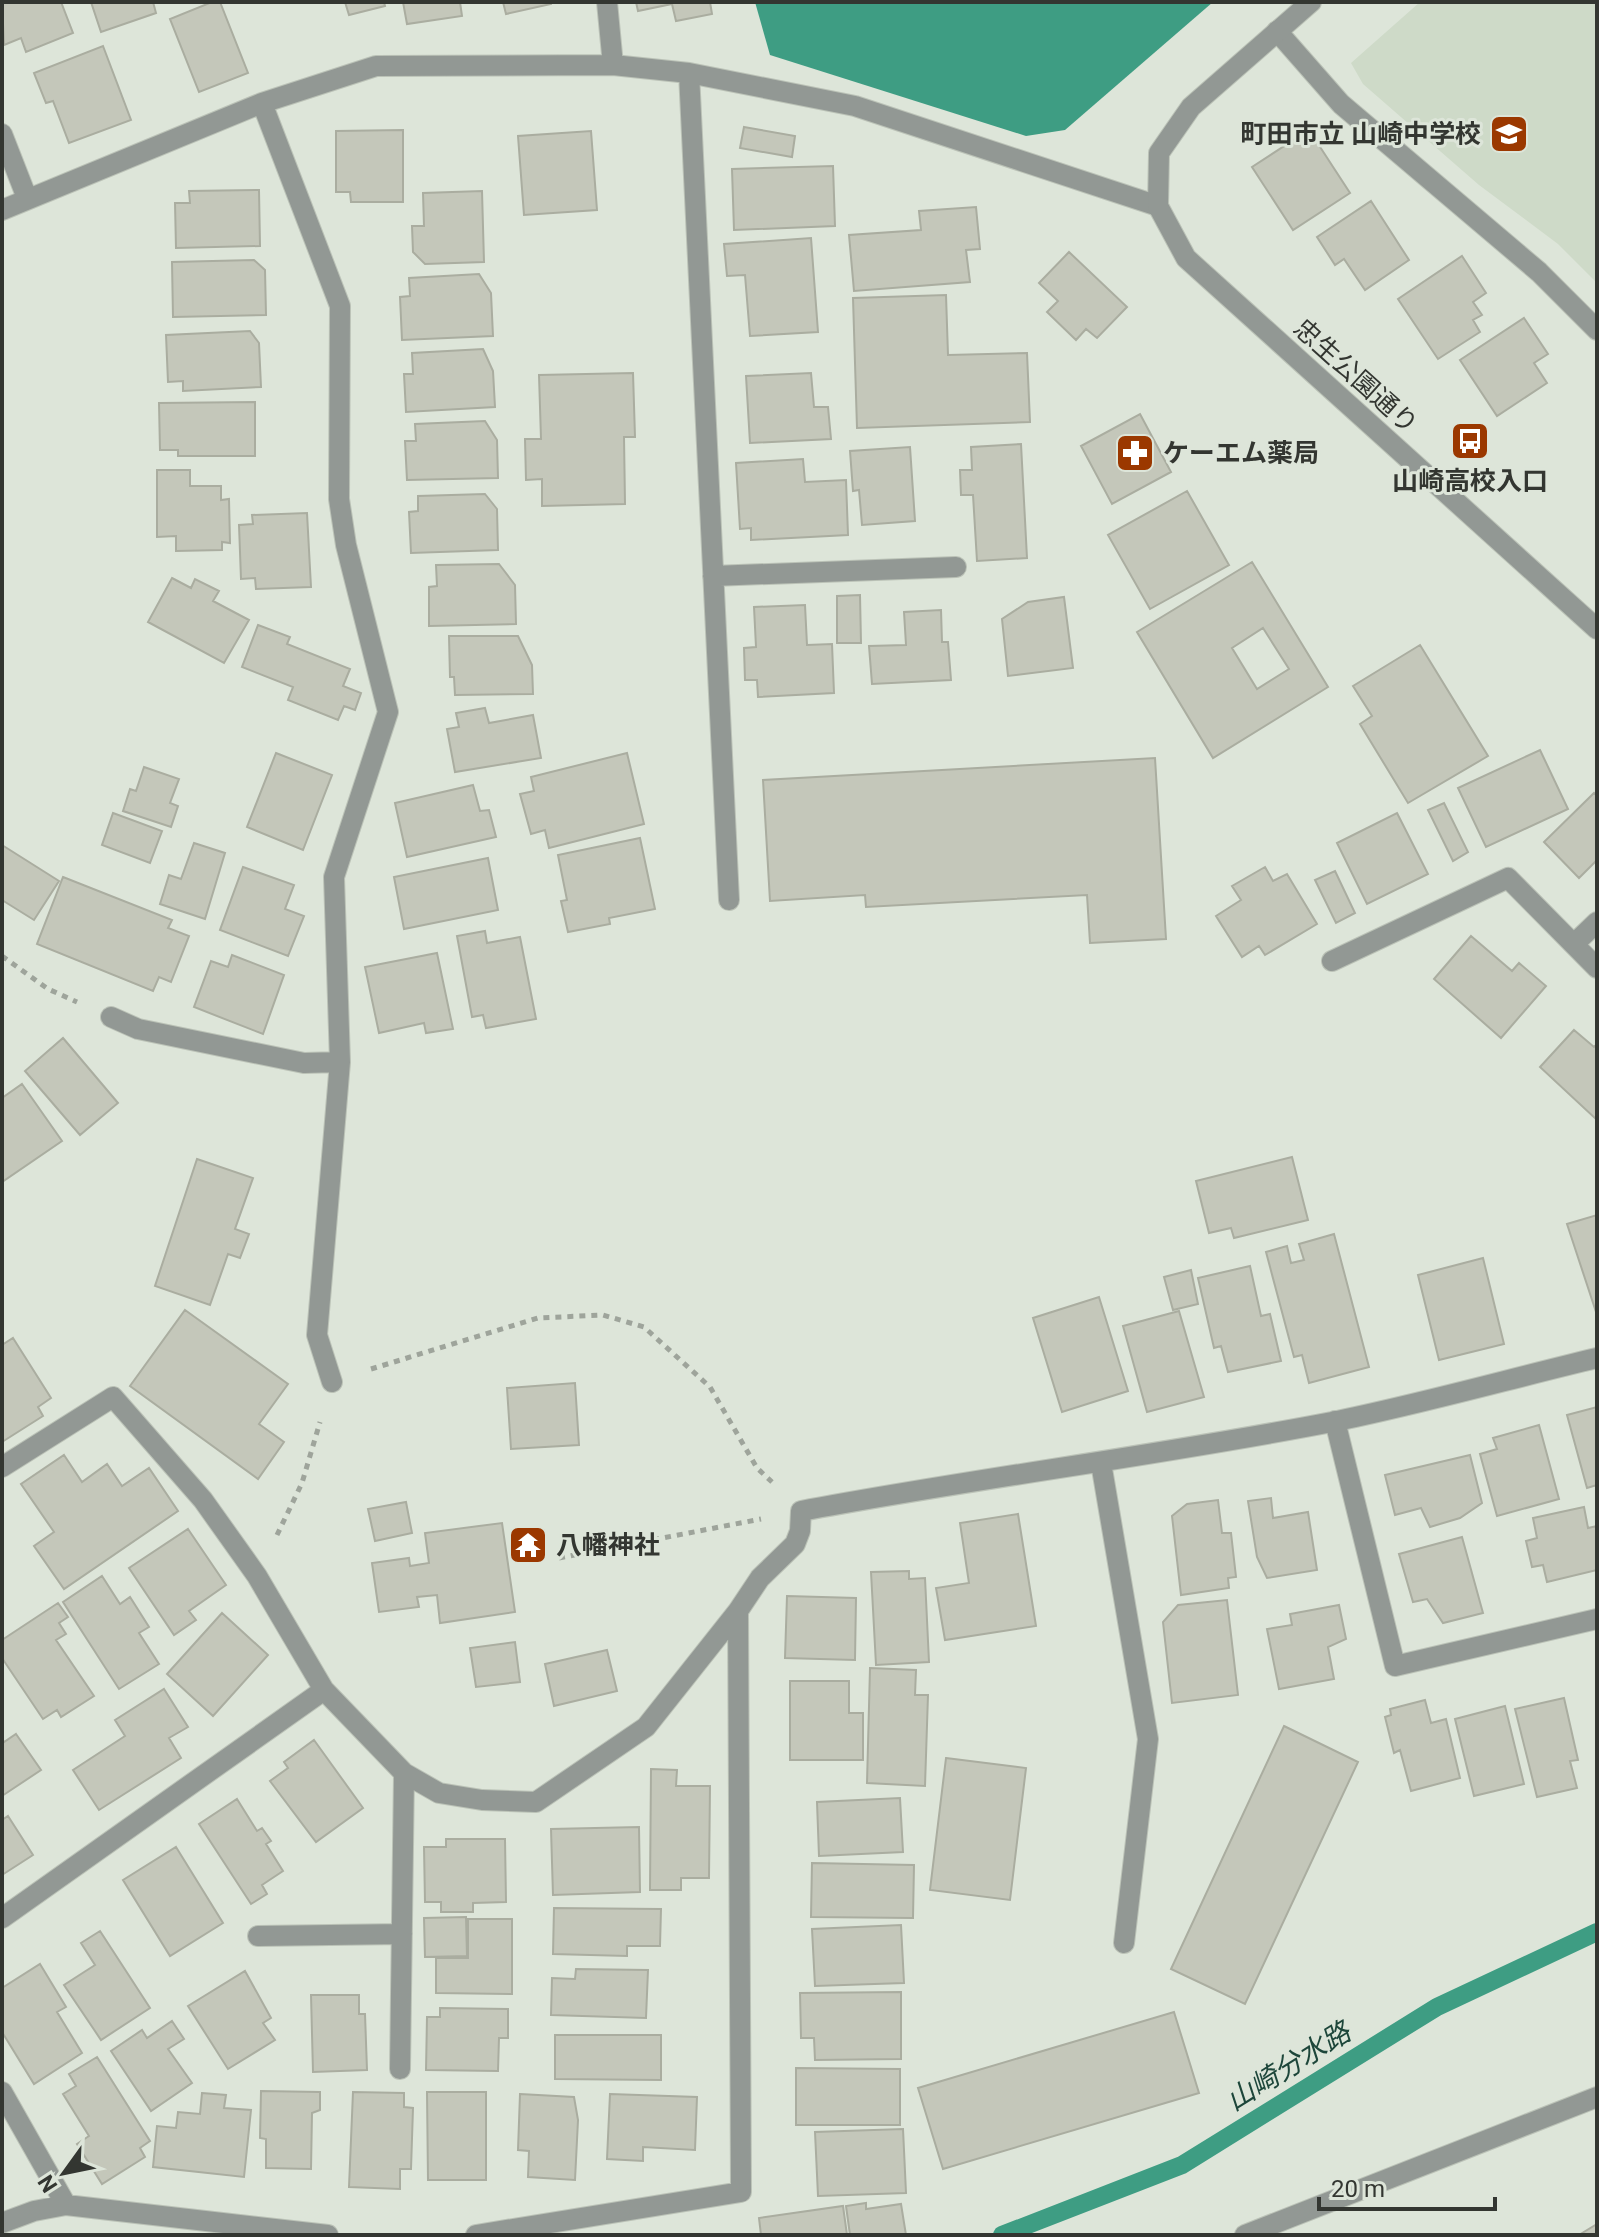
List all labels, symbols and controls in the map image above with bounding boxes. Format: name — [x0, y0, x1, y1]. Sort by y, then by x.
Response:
school or university icon: 町田市立 山崎中学校 — [1488, 113, 1530, 155]
place label: 町田市立 山崎中学校 — [1241, 119, 1481, 149]
street label: 忠生公園通り — [1288, 313, 1424, 439]
bus stop icon: 山崎高校入口 — [1449, 420, 1491, 462]
pharmacy icon: ケーエム薬局 — [1114, 432, 1156, 474]
place label: ケーエム薬局 — [1163, 438, 1319, 468]
place label: 山崎高校入口 — [1392, 466, 1548, 496]
temple icon: 八幡神社 — [507, 1524, 549, 1566]
place label: 八幡神社 — [556, 1530, 660, 1560]
water label: 山崎分水路 — [1220, 2014, 1358, 2118]
north arrow — [24, 2133, 104, 2213]
scale bar — [1319, 2161, 1495, 2211]
text: N — [33, 2170, 62, 2197]
text: 20 m — [1331, 2175, 1385, 2203]

